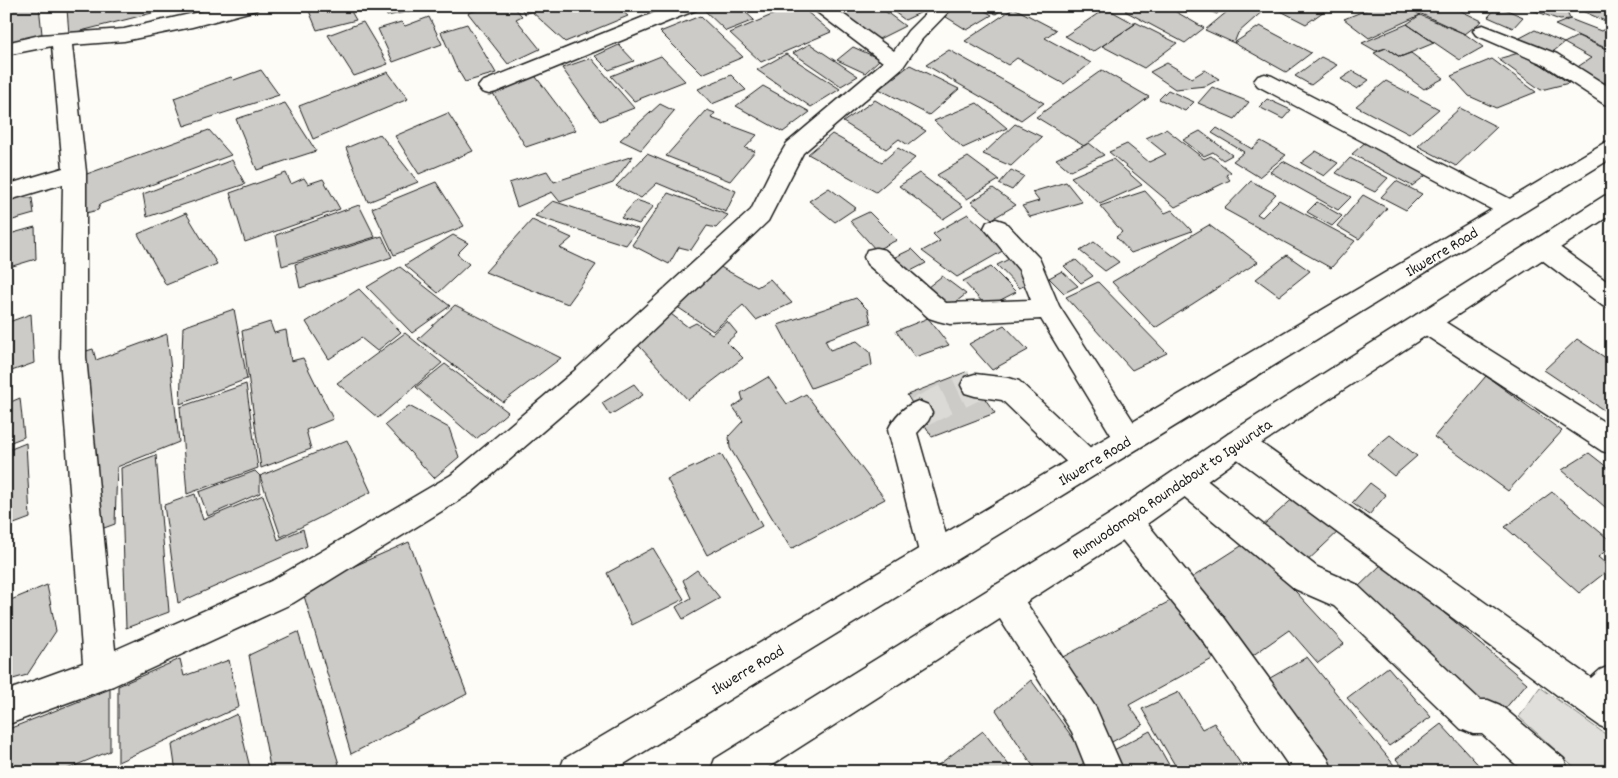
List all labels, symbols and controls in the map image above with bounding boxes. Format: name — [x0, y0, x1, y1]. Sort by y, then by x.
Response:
street label: Ikwerre Road — [1401, 222, 1483, 284]
street label: Rumuodomaya Roundabout to Igwuruta — [1068, 414, 1278, 566]
street label: Ikwerre Road — [1054, 431, 1136, 493]
street label: Ikwerre Road — [707, 640, 789, 702]

